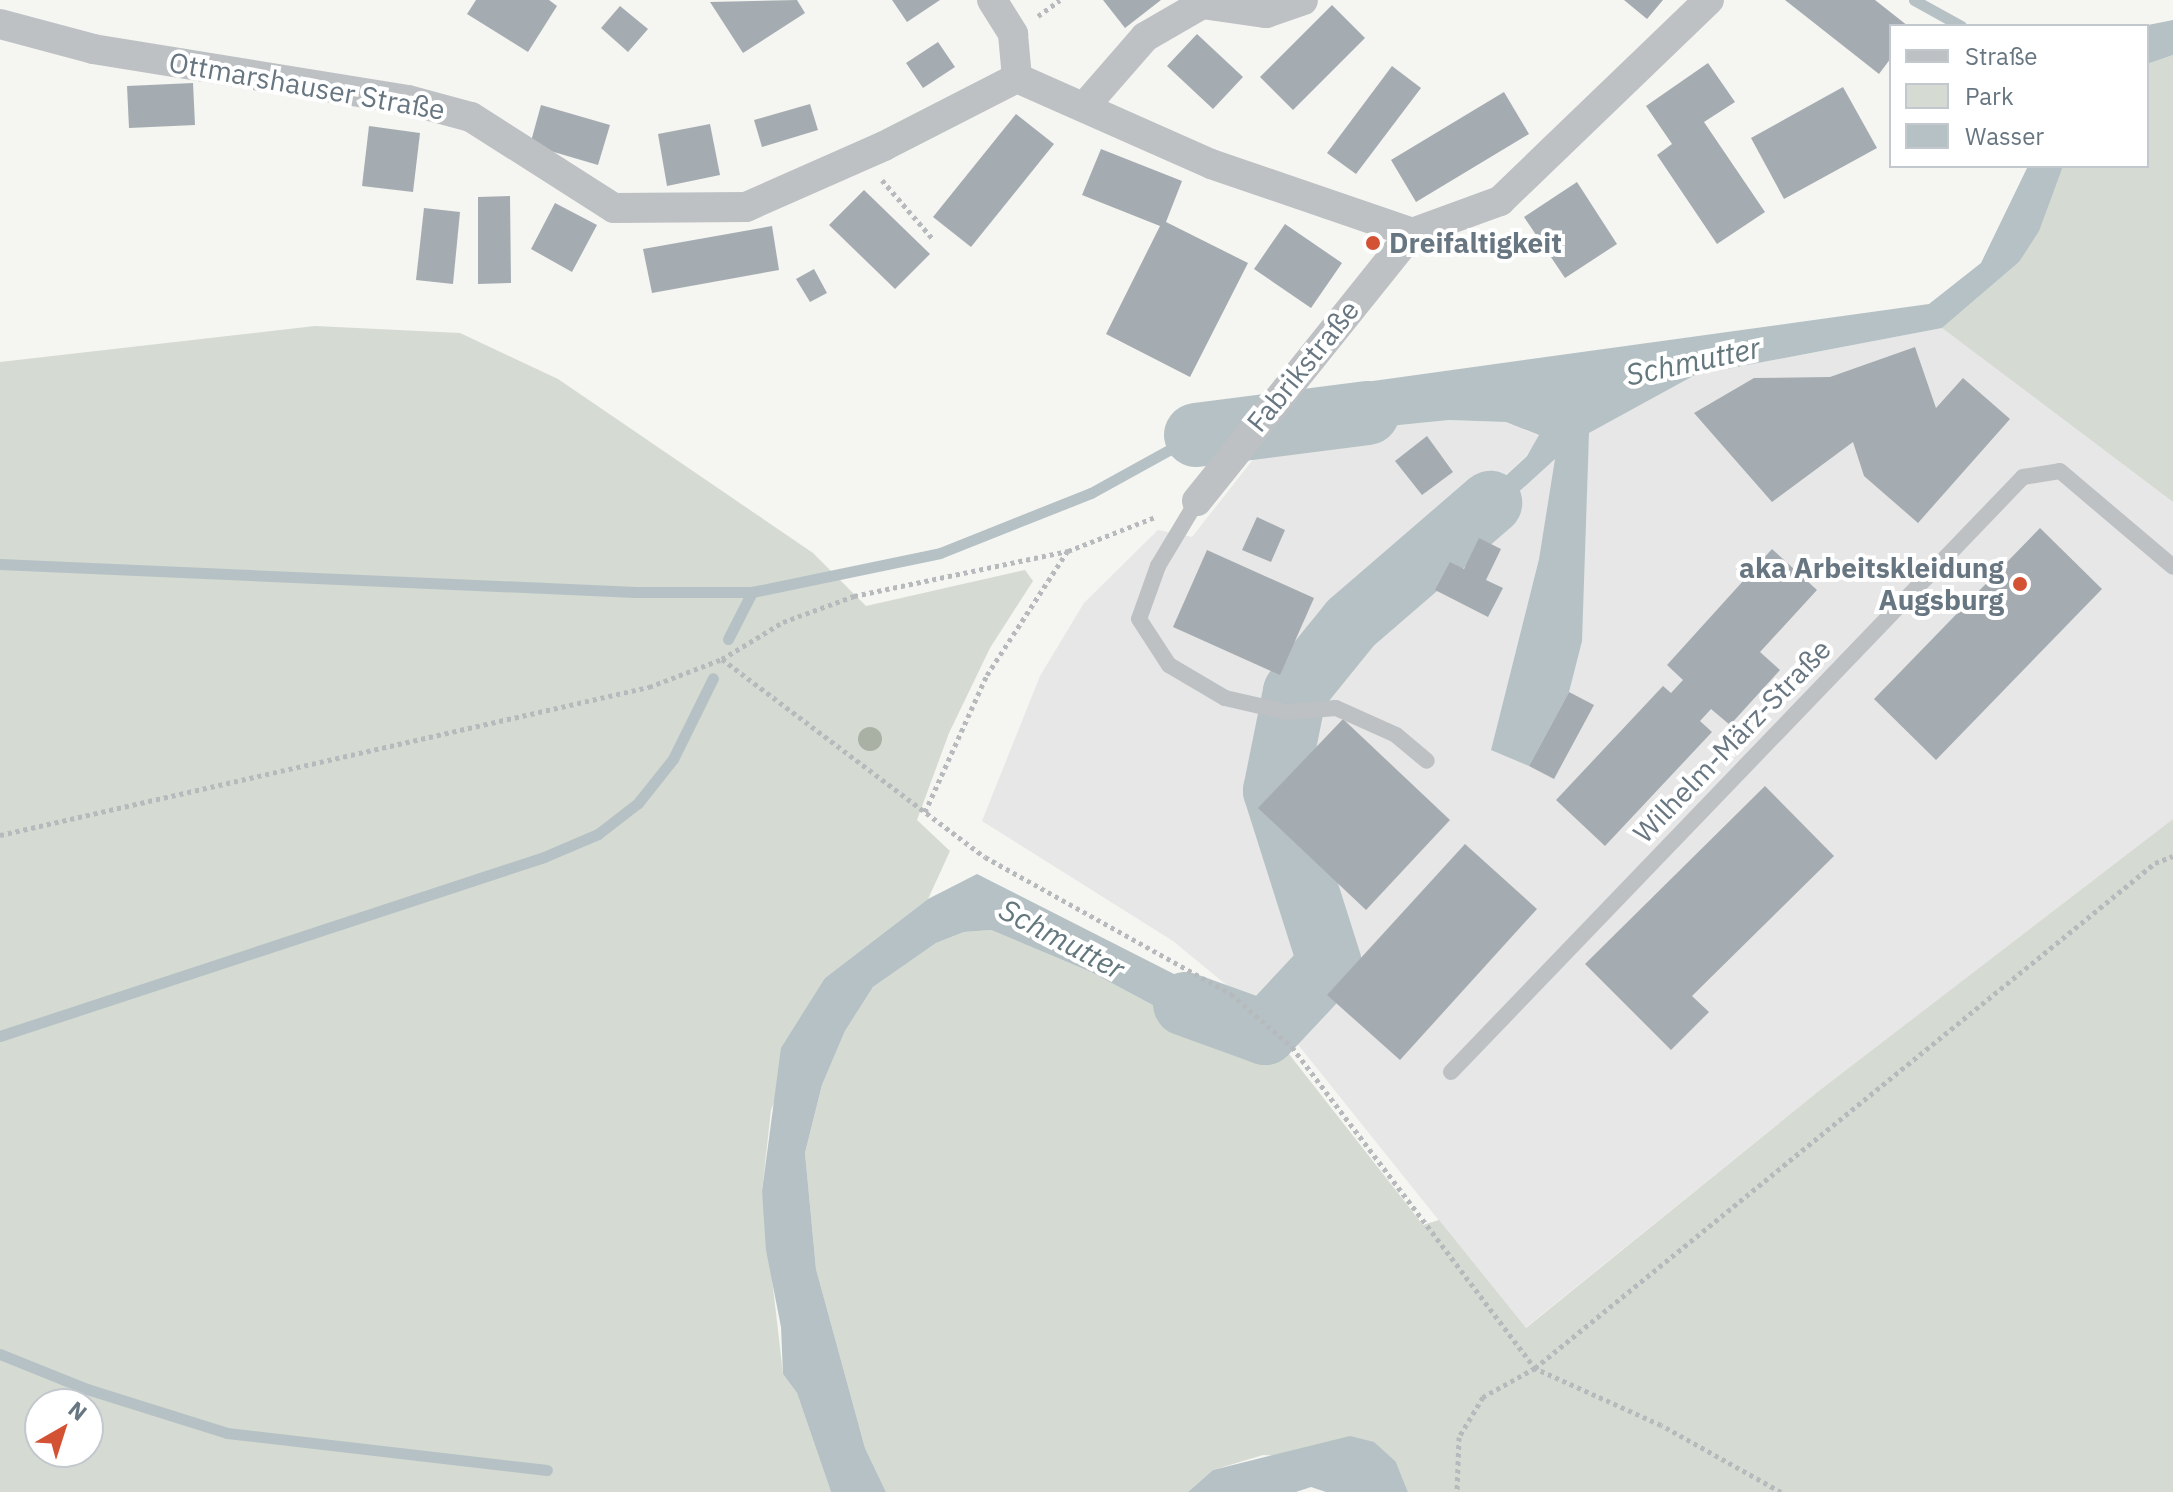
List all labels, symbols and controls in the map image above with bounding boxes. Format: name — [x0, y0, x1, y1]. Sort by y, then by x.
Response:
legend — [1889, 24, 2149, 168]
text: Straße — [1965, 40, 2037, 72]
street label: Ottmarshauser Straße — [166, 45, 448, 127]
text: Park — [1965, 80, 2014, 112]
text: Wasser — [1965, 120, 2044, 152]
place label: Dreifaltigkeit — [1389, 226, 1562, 260]
marker: Dreifaltigkeit — [1364, 234, 1382, 252]
street label: Fabrikstraße — [1240, 294, 1366, 438]
water label: Schmutter — [1623, 329, 1763, 393]
place label: aka Arbeitskleidung Augsburg — [1739, 551, 2004, 617]
marker: aka Arbeitskleidung Augsburg — [2011, 575, 2029, 593]
street label: Wilhelm-März-Straße — [1626, 632, 1838, 850]
water label: Schmutter — [993, 891, 1131, 987]
north arrow — [24, 1388, 104, 1468]
text: N — [63, 1394, 93, 1427]

